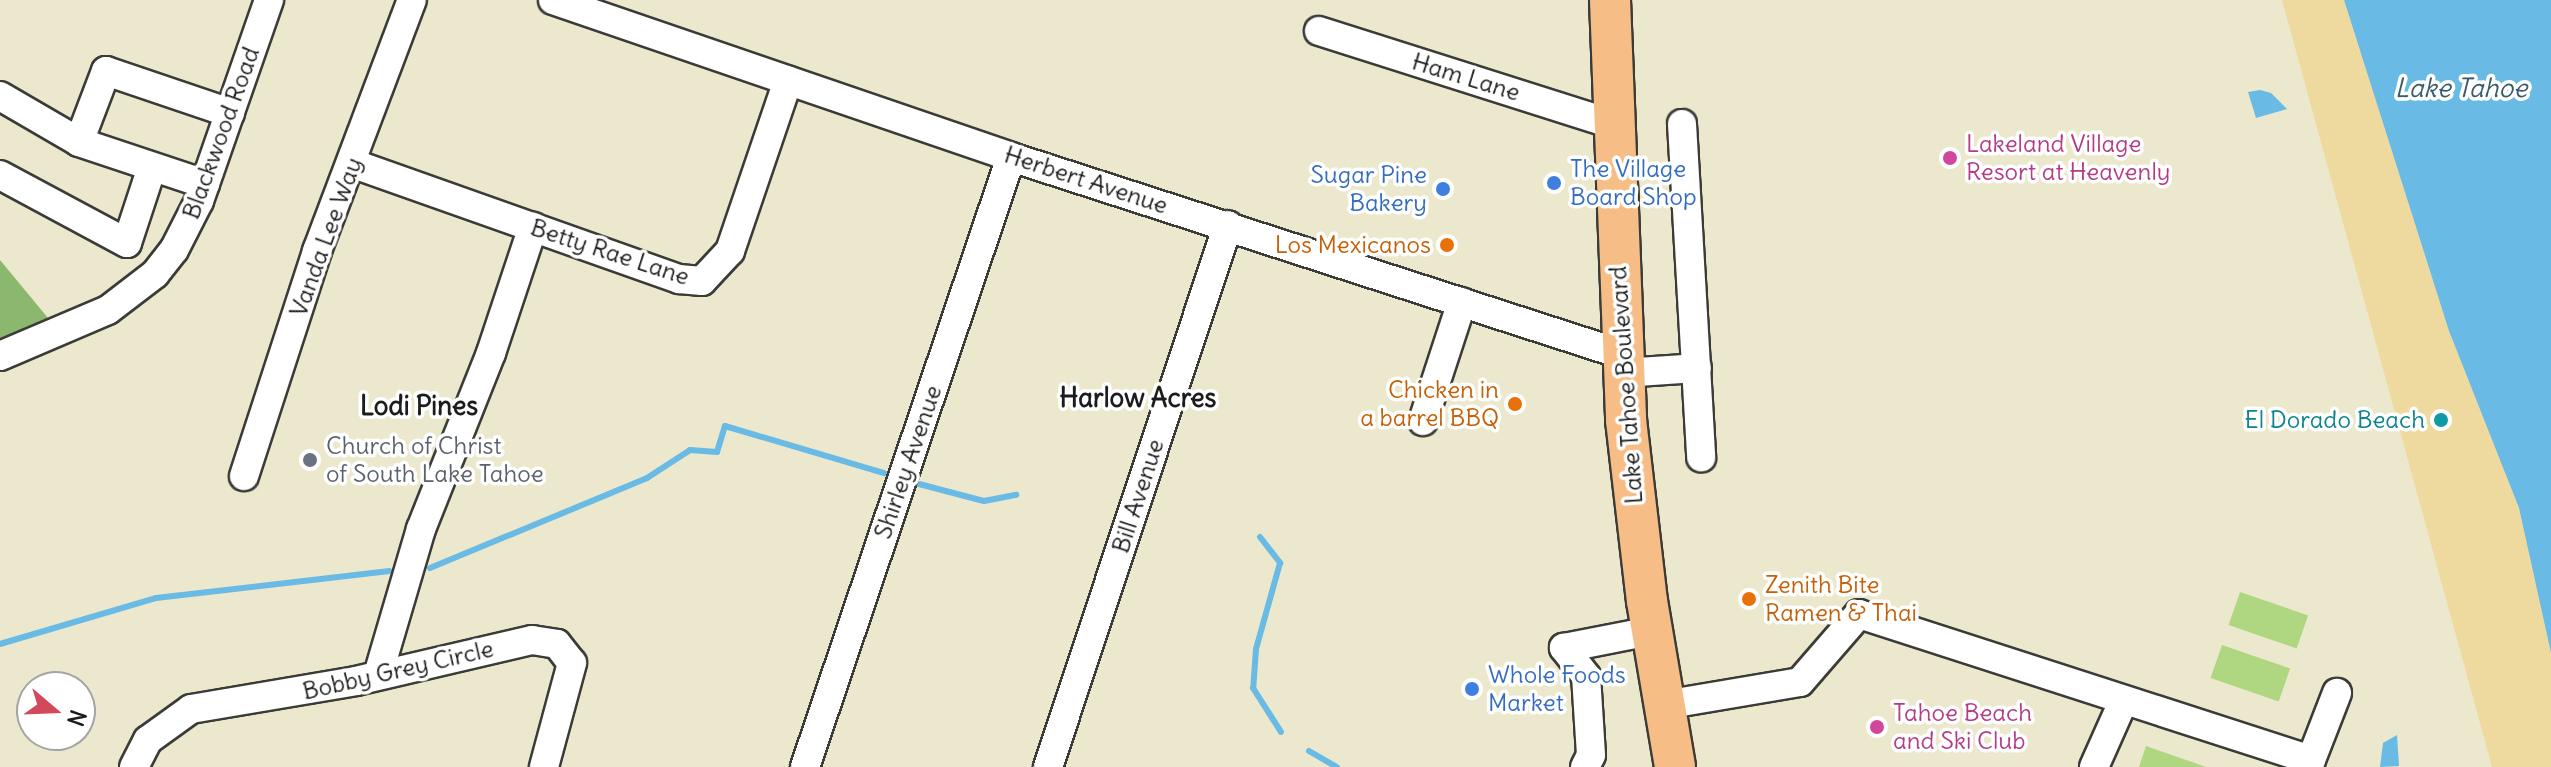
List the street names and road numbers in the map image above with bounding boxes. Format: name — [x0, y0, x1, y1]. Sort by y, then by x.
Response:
street label: Blackwood Road — [177, 43, 265, 223]
street label: Ham Lane — [1409, 47, 1523, 107]
street label: Herbert Avenue — [1001, 140, 1171, 220]
street label: Vanda Lee Way — [284, 153, 368, 321]
street label: Betty Rae Lane — [527, 213, 693, 291]
street label: Lake Tahoe Boulevard — [1603, 265, 1649, 505]
street label: Shirley Avenue — [868, 381, 948, 543]
street label: Bill Avenue — [1106, 435, 1170, 557]
street label: Bobby Grey Circle — [300, 634, 496, 706]

